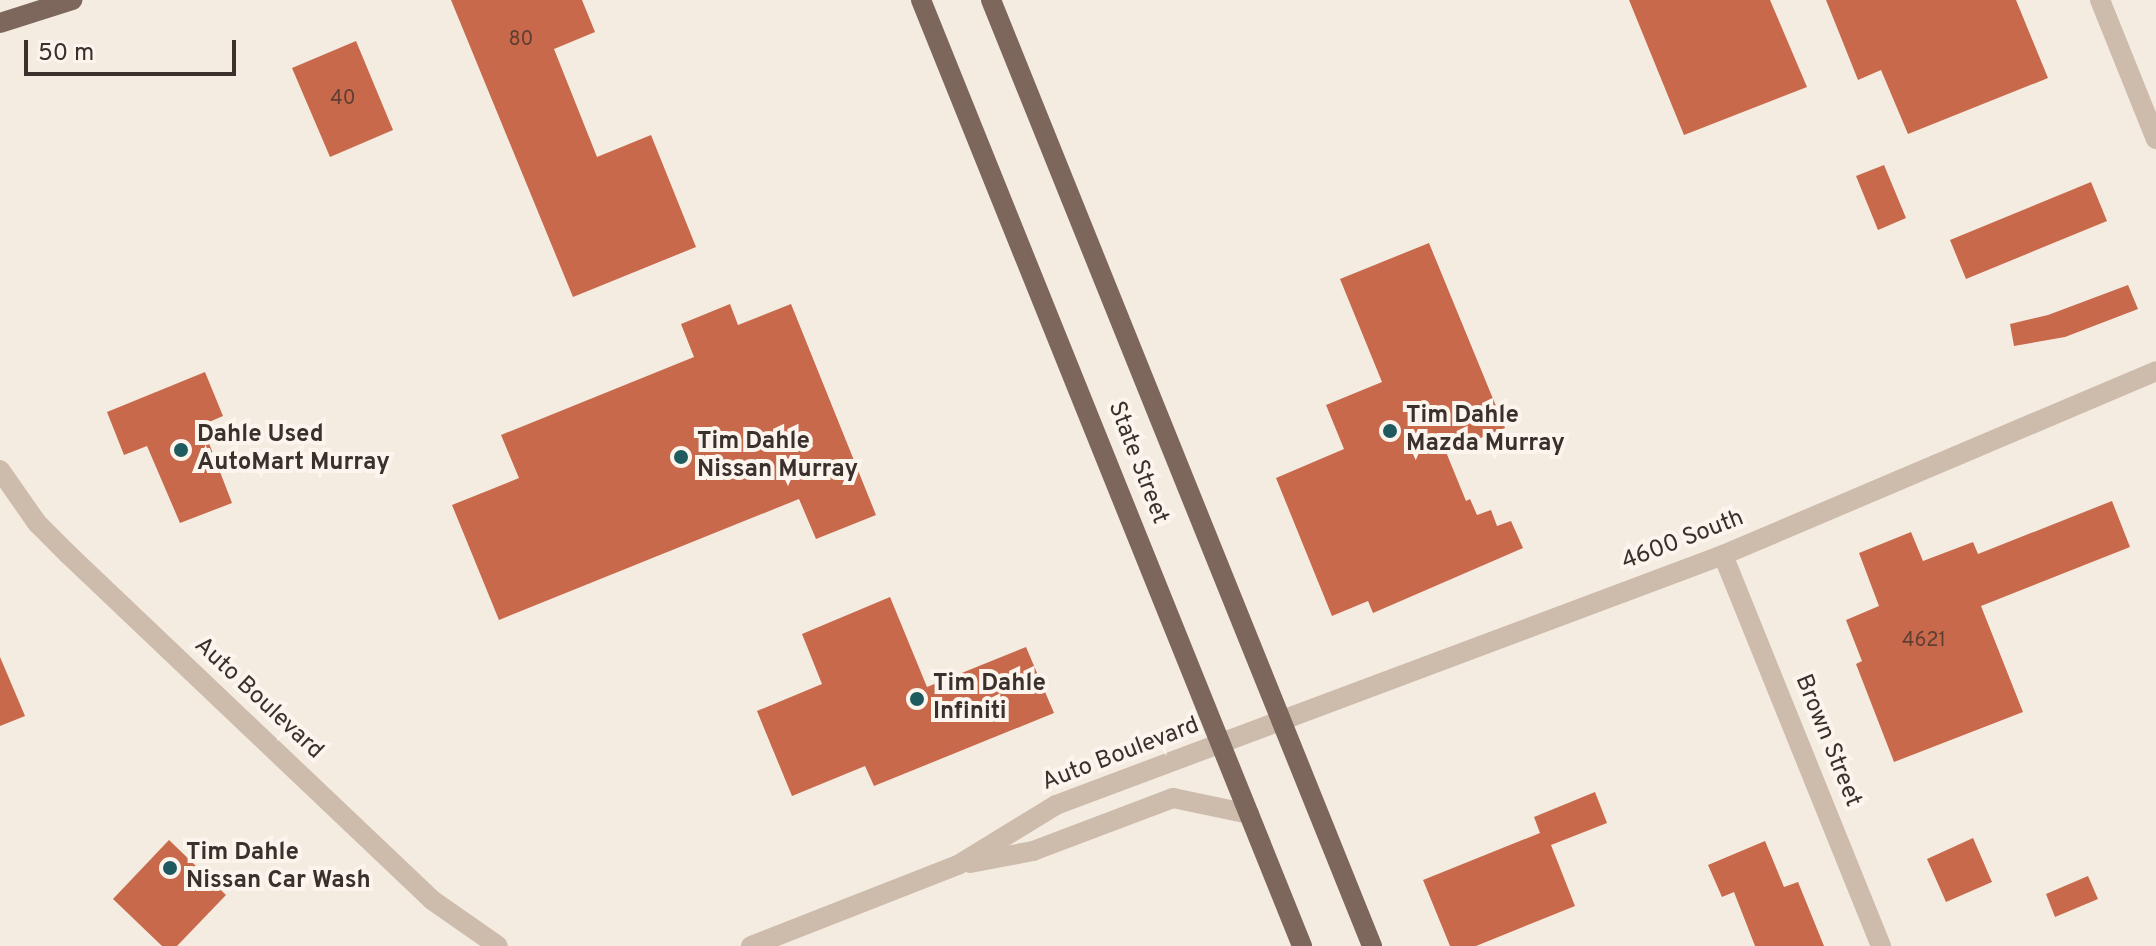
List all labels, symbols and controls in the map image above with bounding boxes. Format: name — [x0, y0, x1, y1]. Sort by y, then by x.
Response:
scale bar — [28, 24, 240, 74]
house number: 80 — [509, 28, 533, 52]
text: 50 m — [38, 39, 94, 69]
house number: 40 — [330, 87, 356, 111]
street label: State Street — [1100, 398, 1174, 528]
place label: Tim Dahle Mazda Murray — [1406, 403, 1565, 459]
place label: Dahle Used AutoMart Murray — [197, 422, 390, 478]
marker: Tim Dahle Mazda Murray — [1381, 422, 1399, 440]
place label: Tim Dahle Nissan Murray — [697, 429, 858, 485]
marker: Dahle Used AutoMart Murray — [172, 441, 190, 459]
marker: Tim Dahle Nissan Murray — [672, 448, 690, 466]
street label: 4600 South — [1618, 505, 1748, 577]
house number: 4621 — [1902, 629, 1946, 653]
street label: Auto Boulevard — [187, 632, 329, 766]
place label: Tim Dahle Infiniti — [933, 671, 1046, 727]
street label: Brown Street — [1787, 671, 1867, 811]
marker: Tim Dahle Infiniti — [908, 690, 926, 708]
street label: Auto Boulevard — [1038, 712, 1204, 798]
place label: Tim Dahle Nissan Car Wash — [186, 840, 371, 896]
marker: Tim Dahle Nissan Car Wash — [161, 859, 179, 877]

